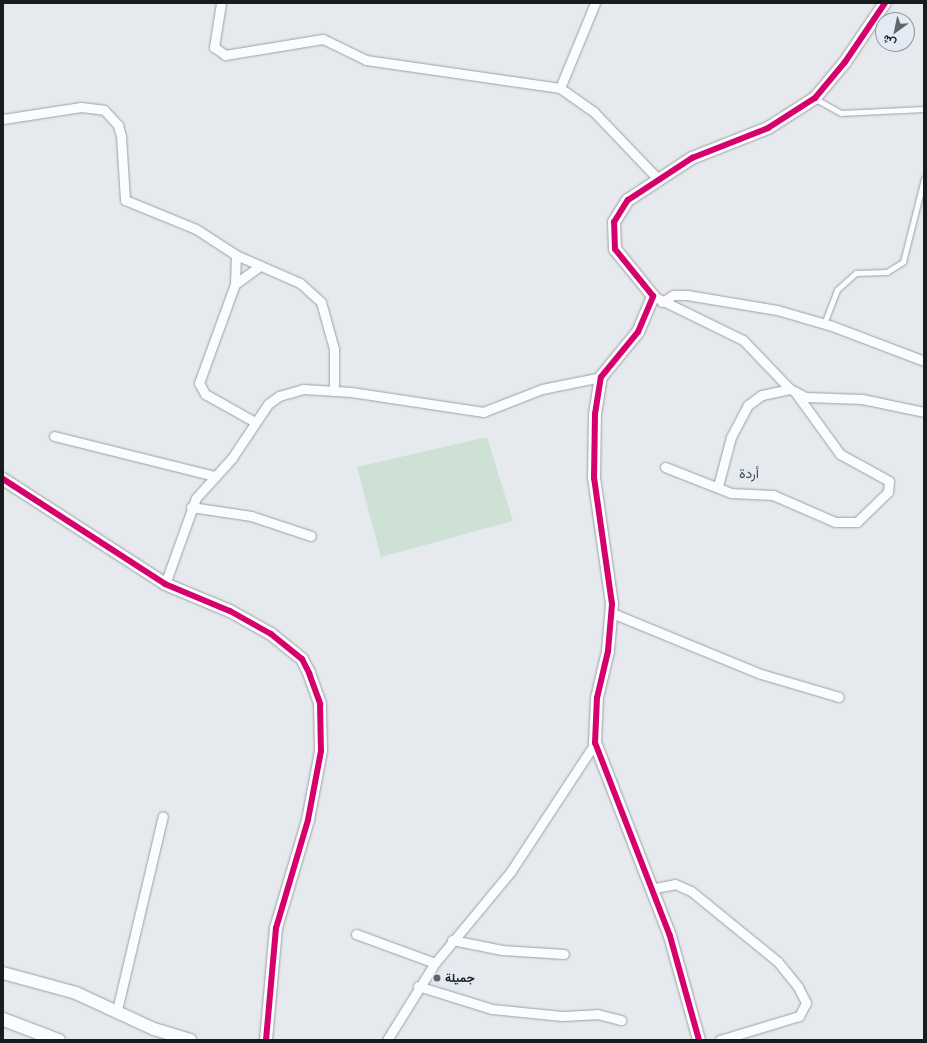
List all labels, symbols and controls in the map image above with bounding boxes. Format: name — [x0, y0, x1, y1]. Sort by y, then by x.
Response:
north arrow — [875, 12, 915, 52]
text: ش — [880, 33, 898, 51]
district label: أردة — [739, 465, 759, 481]
place label: جميلة — [445, 971, 475, 985]
marker: جميلة — [432, 973, 442, 983]

